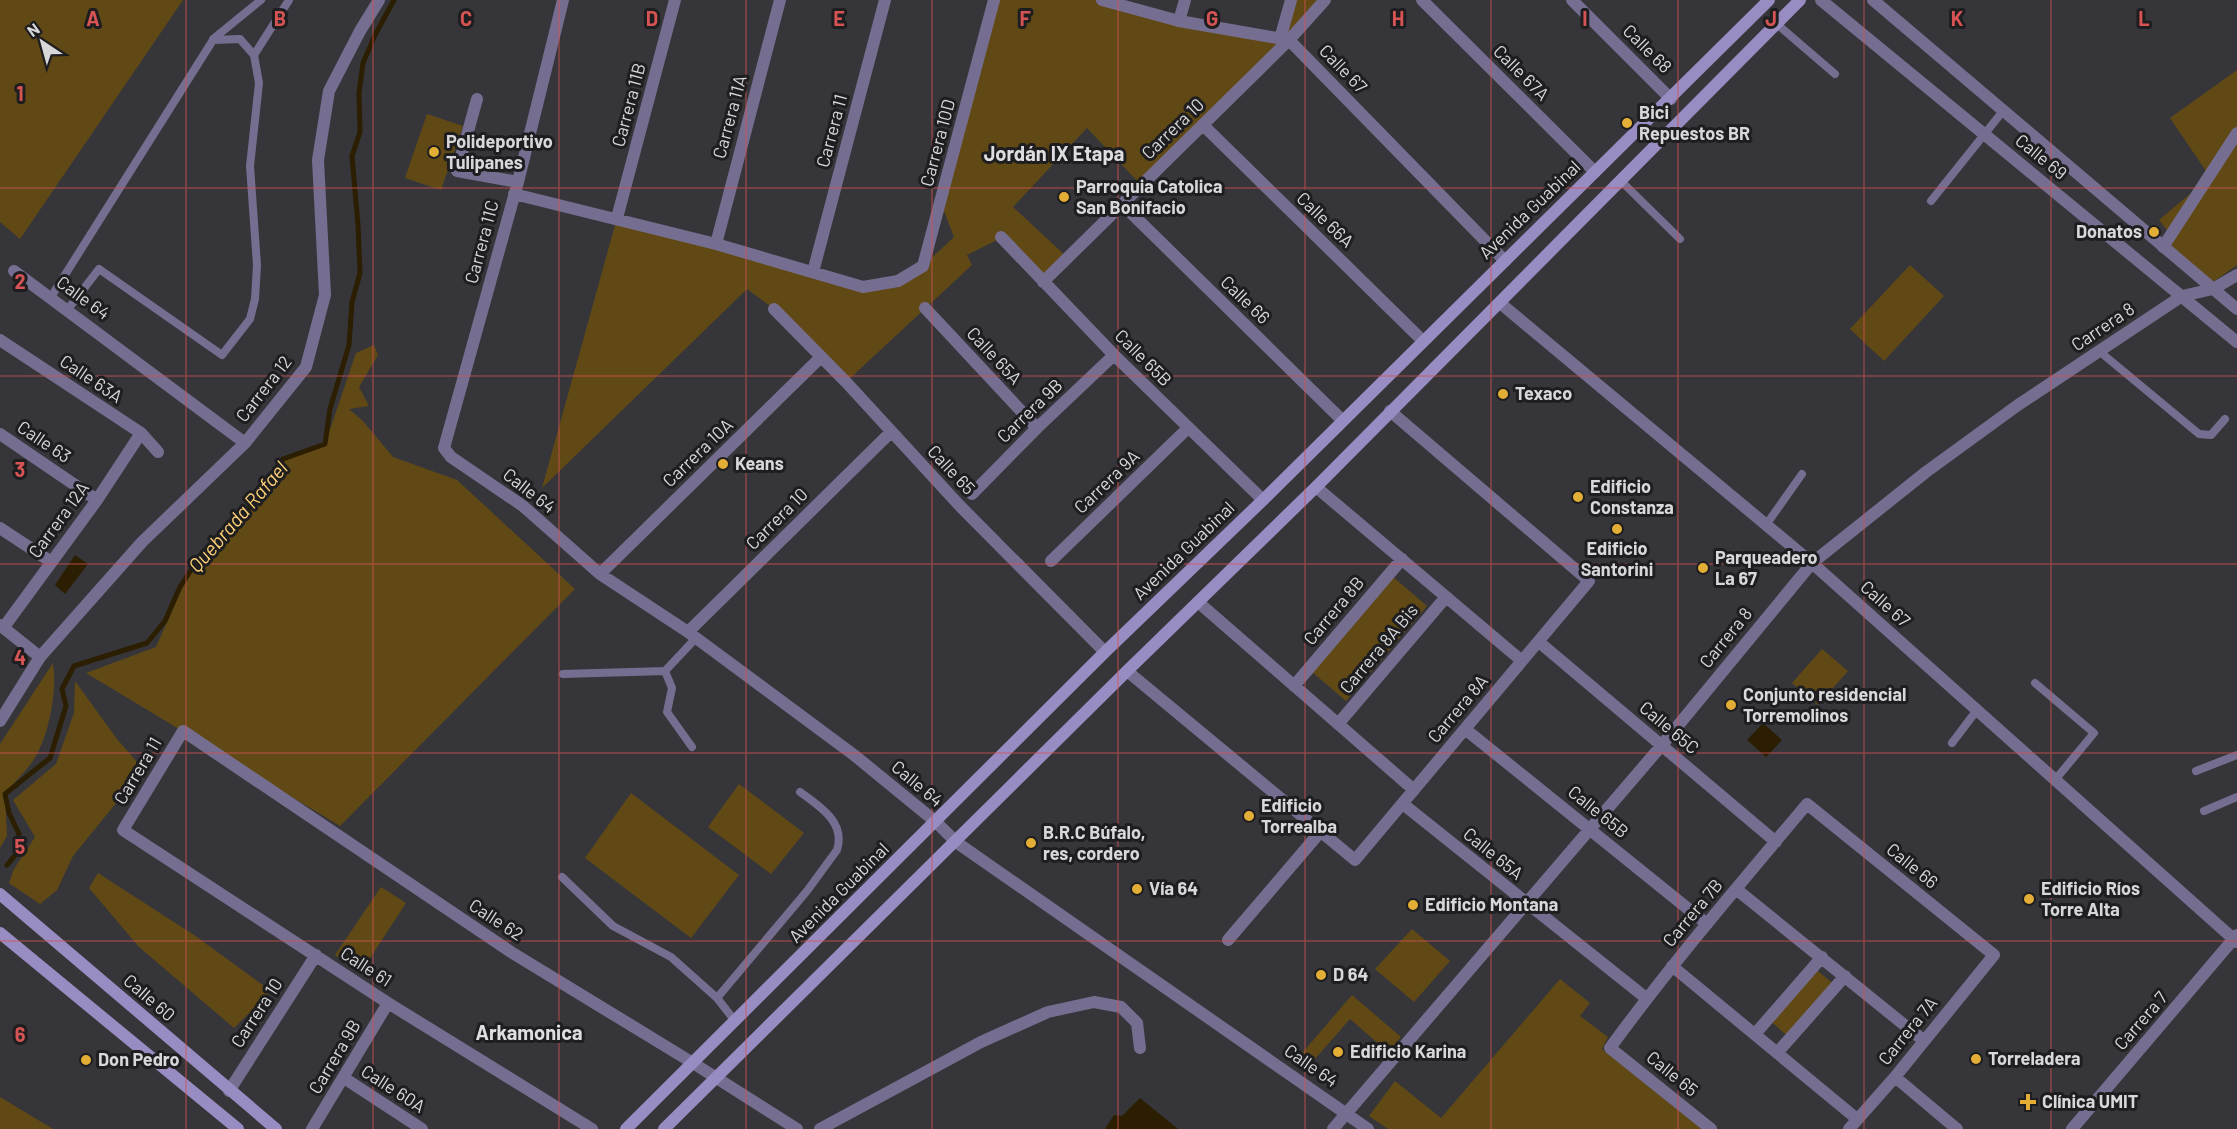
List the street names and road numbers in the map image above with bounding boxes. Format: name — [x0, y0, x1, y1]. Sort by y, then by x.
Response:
street label: Calle 68 — [1619, 19, 1677, 77]
street label: Calle 67 — [1315, 39, 1373, 98]
street label: Calle 67A — [1489, 40, 1554, 105]
street label: Carrera 11B — [606, 60, 650, 149]
street label: Carrera 11A — [707, 73, 751, 161]
street label: Carrera 11 — [811, 92, 851, 170]
street label: Carrera 10 — [1136, 93, 1208, 163]
street label: Carrera 10D — [915, 97, 959, 189]
street label: Calle 69 — [2011, 129, 2072, 184]
street label: Avenida Guabinal — [1474, 155, 1585, 263]
street label: Calle 66A — [1293, 187, 1359, 252]
street label: Carrera 11C — [459, 198, 503, 286]
street label: Calle 64 — [53, 270, 115, 324]
street label: Calle 66 — [1216, 271, 1275, 328]
street label: Carrera 8 — [2067, 297, 2138, 355]
street label: Calle 65A — [963, 322, 1027, 389]
street label: Calle 65B — [1111, 324, 1177, 390]
street label: Calle 63A — [56, 349, 127, 407]
street label: Carrera 12 — [231, 351, 296, 426]
street label: Carrera 9B — [992, 374, 1067, 447]
street label: Carrera 10A — [658, 413, 737, 491]
street label: Calle 63 — [13, 416, 75, 468]
street label: Calle 65 — [923, 440, 980, 499]
street label: Carrera 9A — [1069, 445, 1144, 518]
street label: Calle 64 — [499, 463, 560, 518]
street label: Carrera 12A — [23, 477, 93, 562]
street label: Carrera 10 — [741, 483, 812, 554]
street label: Avenida Guabinal — [1128, 496, 1239, 604]
street label: Carrera 8B — [1298, 572, 1368, 649]
street label: Calle 67 — [1856, 575, 1915, 632]
street label: Carrera 8A Bis — [1334, 599, 1422, 698]
street label: Carrera 8 — [1694, 603, 1756, 672]
street label: Carrera 8A — [1422, 670, 1492, 747]
street label: Calle 65C — [1635, 696, 1704, 758]
street label: Carrera 11 — [109, 733, 166, 808]
street label: Calle 64 — [887, 755, 948, 811]
street label: Calle 65B — [1564, 780, 1633, 842]
street label: Calle 65A — [1459, 822, 1528, 884]
street label: Avenida Guabinal — [784, 838, 893, 947]
street label: Calle 66 — [1882, 838, 1943, 893]
street label: Carrera 7B — [1658, 874, 1727, 951]
street label: Calle 62 — [465, 893, 528, 945]
street label: Calle 61 — [337, 941, 396, 991]
street label: Calle 60 — [119, 969, 180, 1026]
street label: Carrera 10 — [226, 974, 287, 1051]
street label: Carrera 7 — [2109, 986, 2172, 1054]
street label: Carrera 7A — [1873, 992, 1941, 1069]
street label: Carrera 9B — [303, 1015, 365, 1098]
street label: Calle 64 — [1280, 1039, 1343, 1092]
street label: Calle 65 — [1642, 1046, 1703, 1101]
street label: Calle 60A — [357, 1059, 430, 1117]

